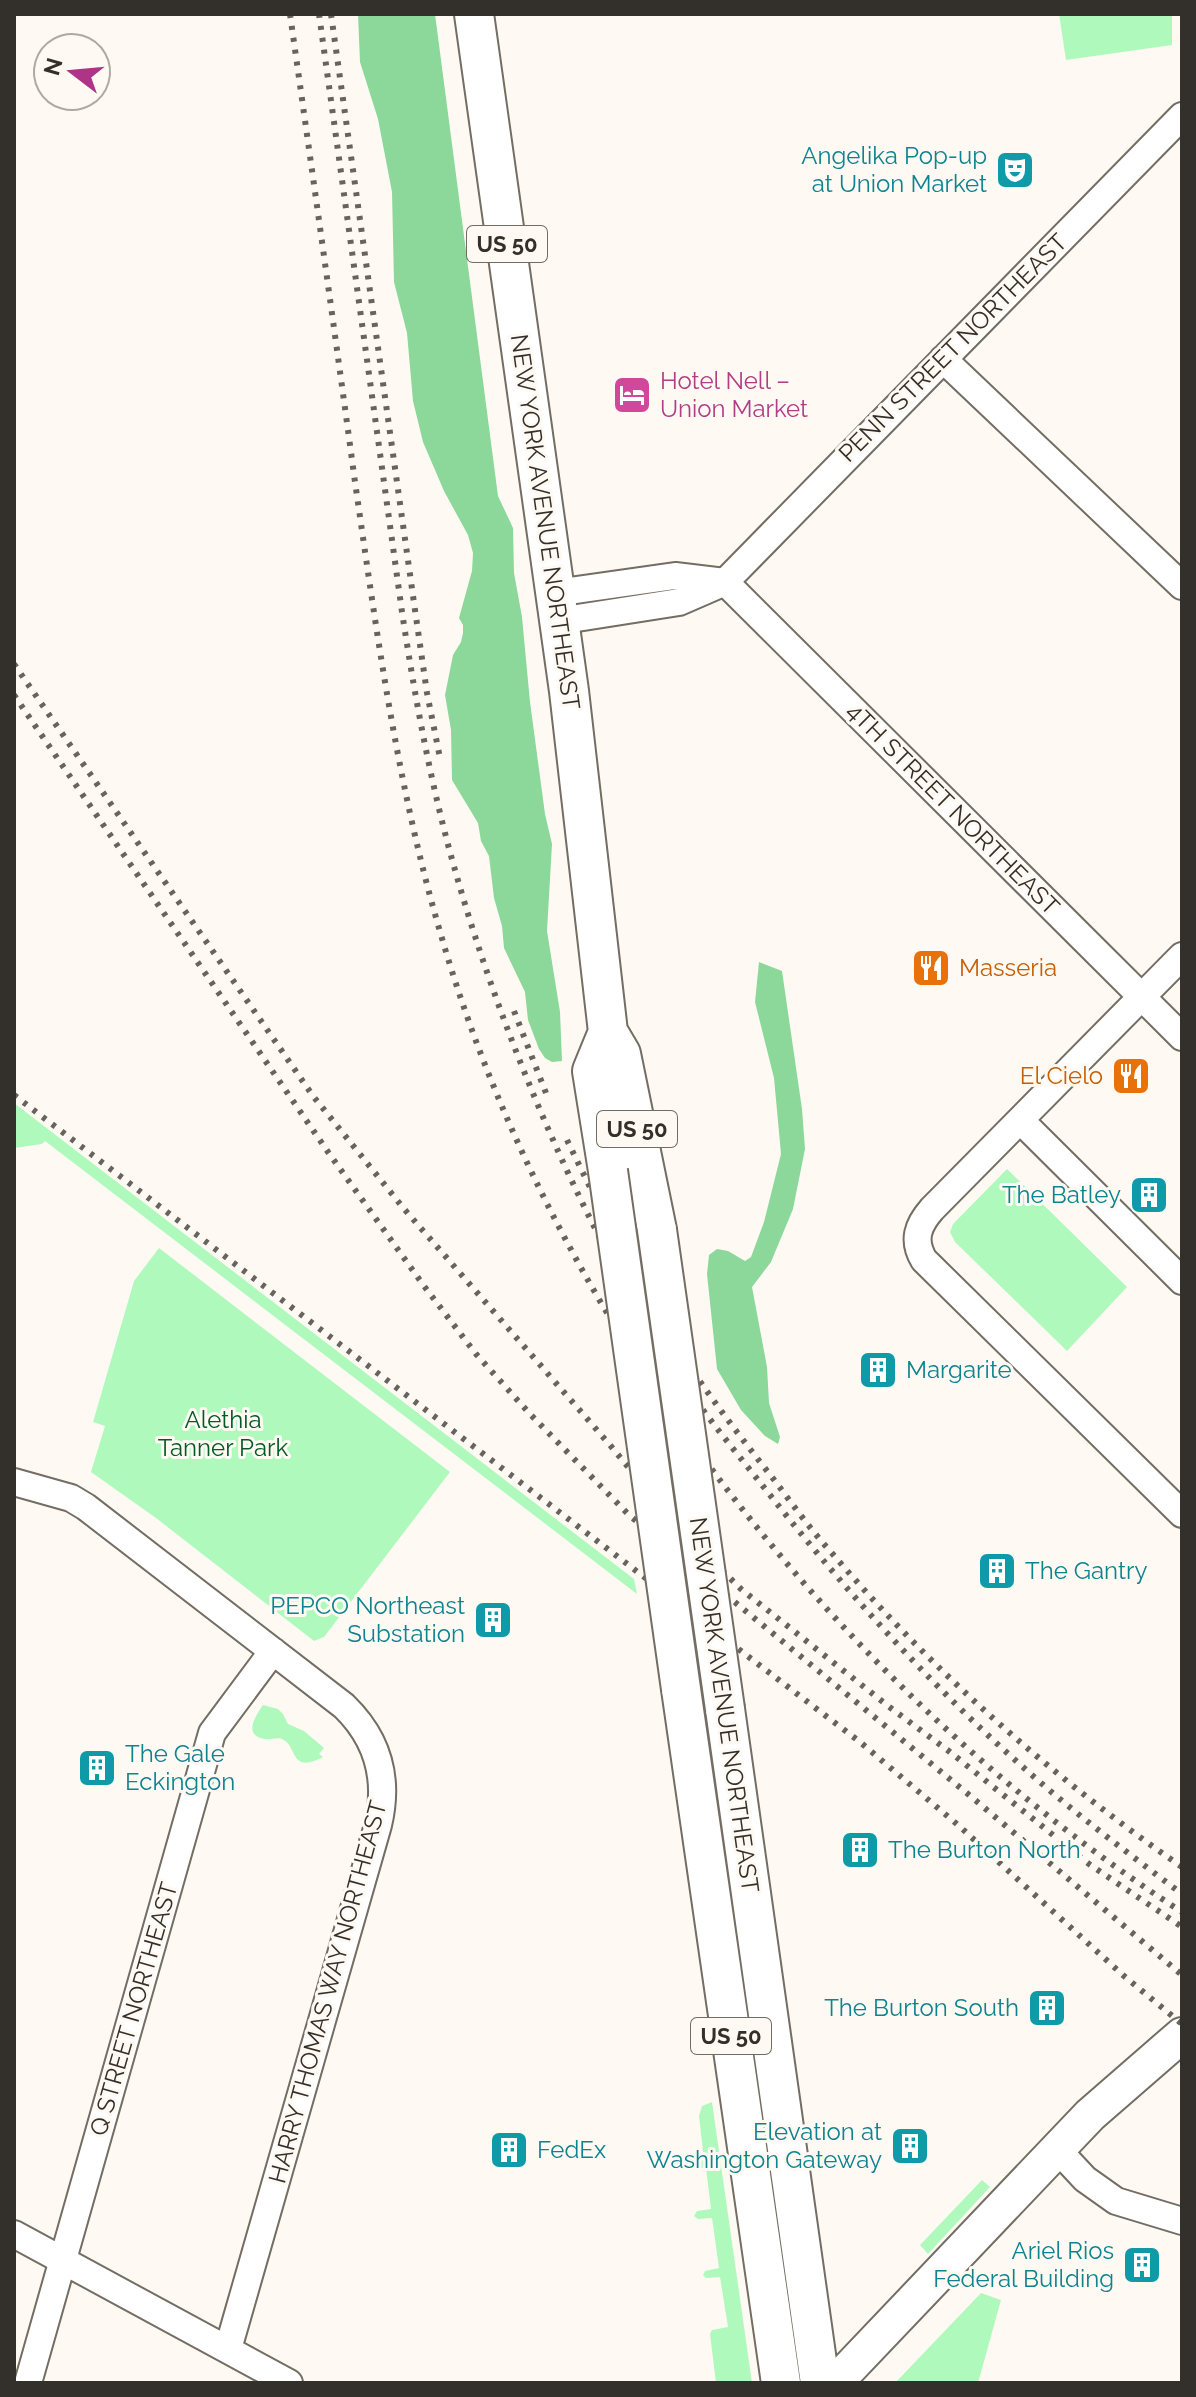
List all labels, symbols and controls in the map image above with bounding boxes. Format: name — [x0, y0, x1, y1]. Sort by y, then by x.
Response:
north arrow — [32, 32, 112, 112]
text: N — [38, 55, 68, 78]
place label: Angelika Pop-up at Union Market — [801, 141, 987, 198]
theatre icon: Angelika Pop-up at Union Market — [994, 149, 1036, 191]
road number: US 50 — [467, 226, 547, 262]
street label: PENN STREET NORTHEAST — [832, 227, 1073, 468]
street label: NEW YORK AVENUE NORTHEAST — [505, 332, 586, 712]
place label: Hotel Nell – Union Market — [660, 366, 808, 423]
hotel icon: Hotel Nell – Union Market — [611, 374, 653, 416]
street label: 4TH STREET NORTHEAST — [841, 696, 1066, 921]
restaurant icon: Masseria — [910, 947, 952, 989]
place label: Masseria — [959, 953, 1057, 982]
restaurant icon: El Cielo — [1110, 1055, 1152, 1097]
place label: El Cielo — [1020, 1061, 1103, 1090]
road number: US 50 — [597, 1111, 677, 1147]
building icon: The Batley — [1128, 1174, 1170, 1216]
place label: The Batley — [1002, 1180, 1121, 1209]
building icon: Margarite — [857, 1349, 899, 1391]
place label: Margarite — [906, 1355, 1012, 1384]
park label: Alethia Tanner Park — [158, 1405, 288, 1462]
street label: NEW YORK AVENUE NORTHEAST — [684, 1515, 765, 1895]
building icon: The Gantry — [976, 1550, 1018, 1592]
place label: The Gantry — [1025, 1556, 1147, 1585]
place label: PEPCO Northeast Substation — [270, 1591, 465, 1648]
building icon: PEPCO Northeast Substation — [472, 1599, 514, 1641]
place label: The Gale Eckington — [125, 1739, 235, 1796]
building icon: The Gale Eckington — [76, 1747, 118, 1789]
street label: HARRY THOMAS WAY NORTHEAST — [262, 1797, 393, 2186]
building icon: The Burton North — [839, 1829, 881, 1871]
place label: The Burton North — [888, 1835, 1081, 1864]
street label: Q STREET NORTHEAST — [83, 1878, 184, 2139]
building icon: The Burton South — [1026, 1987, 1068, 2029]
place label: The Burton South — [824, 1993, 1019, 2022]
road number: US 50 — [691, 2018, 771, 2054]
place label: Elevation at Washington Gateway — [647, 2117, 882, 2174]
building icon: Elevation at Washington Gateway — [889, 2125, 931, 2167]
building icon: FedEx — [488, 2129, 530, 2171]
place label: FedEx — [537, 2135, 606, 2164]
place label: Ariel Rios Federal Building — [933, 2236, 1114, 2293]
building icon: Ariel Rios Federal Building — [1121, 2244, 1163, 2286]

